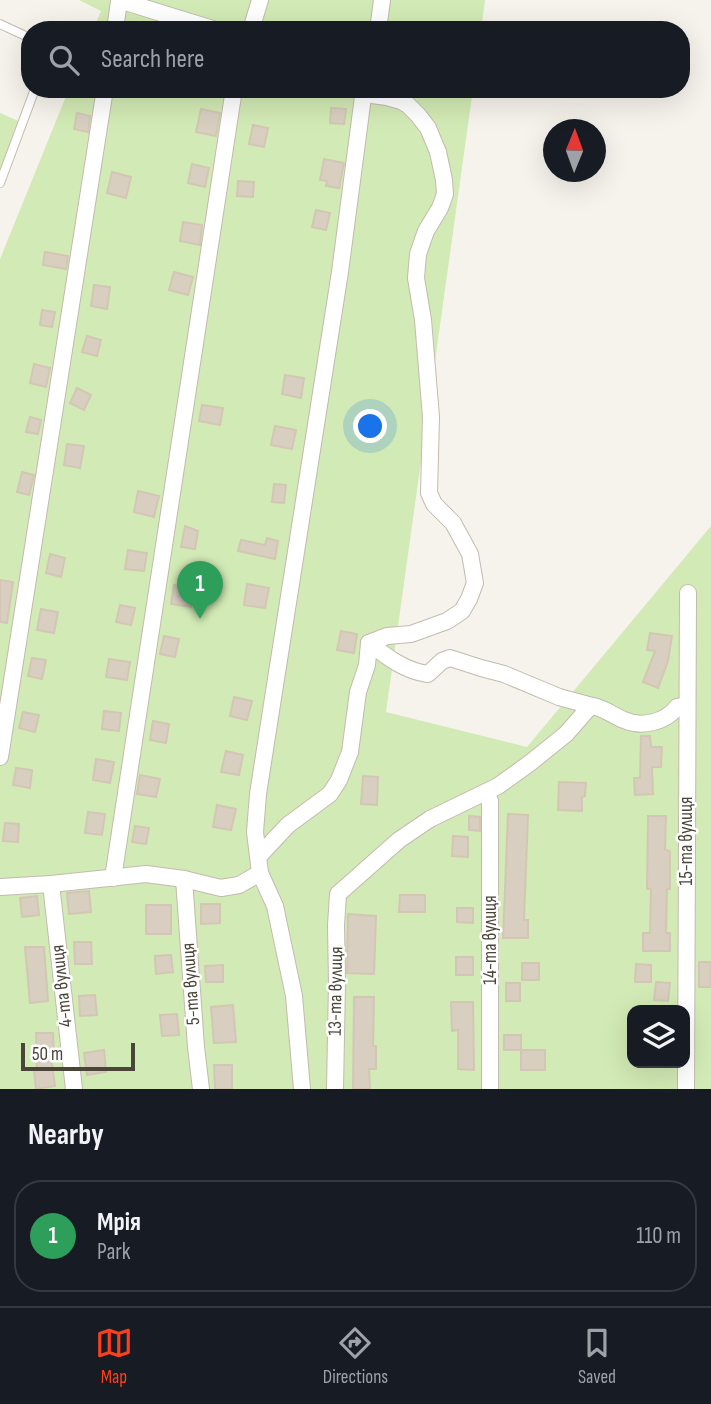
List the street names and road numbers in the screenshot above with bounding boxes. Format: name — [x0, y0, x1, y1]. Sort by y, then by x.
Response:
street label: 15-та вулиця — [675, 797, 698, 885]
street label: 14-та вулиця — [479, 895, 502, 985]
street label: 5-та вулиця — [177, 942, 205, 1026]
street label: 4-та вулиця — [46, 944, 78, 1028]
street label: 13-та вулиця — [324, 946, 348, 1036]

